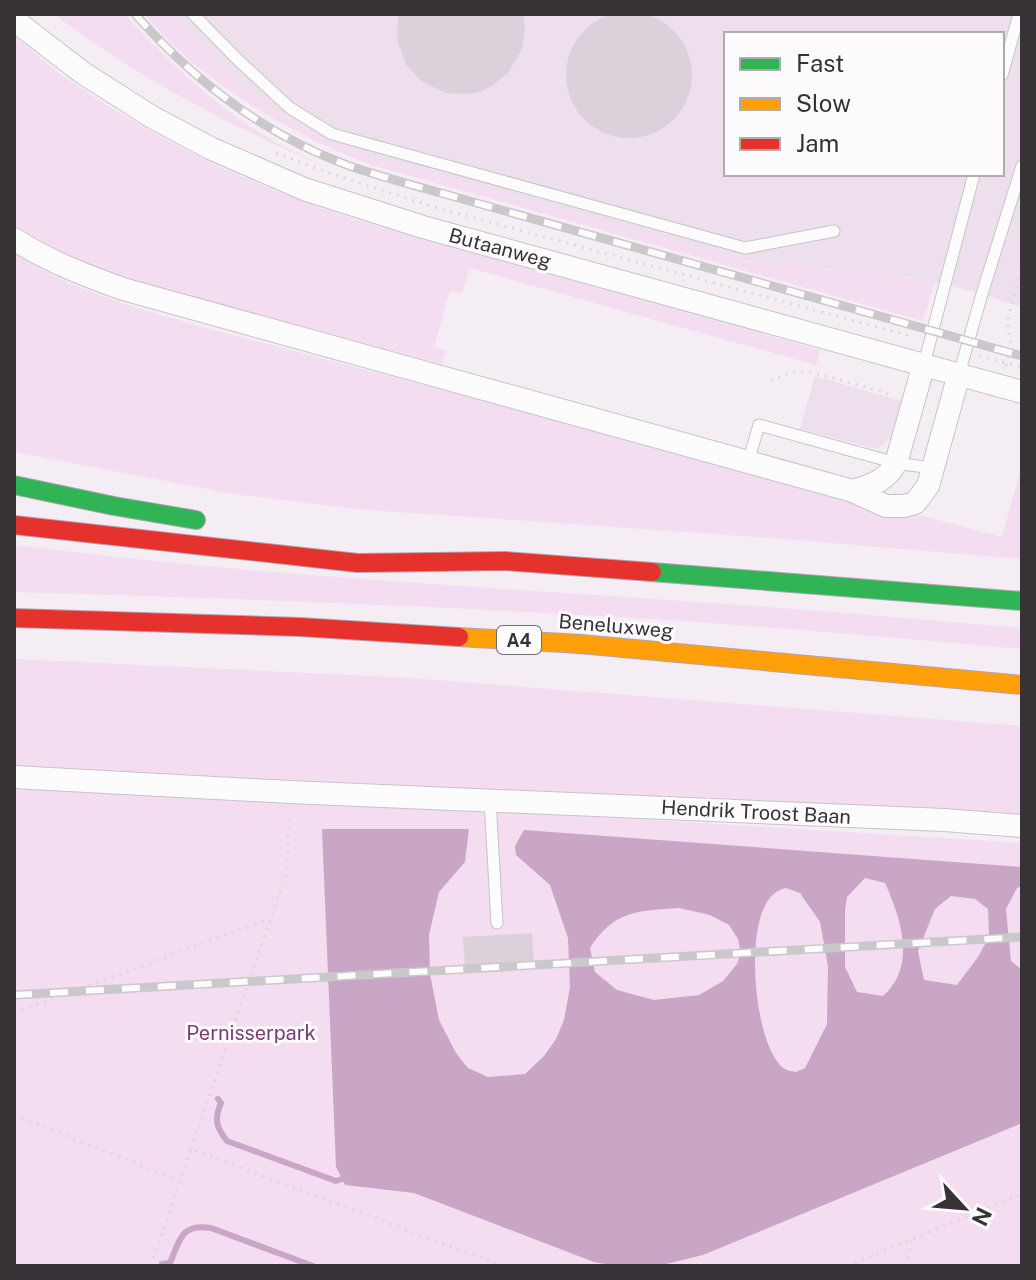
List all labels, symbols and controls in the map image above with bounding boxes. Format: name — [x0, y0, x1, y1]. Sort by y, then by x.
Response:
legend — [724, 32, 1004, 176]
text: Fast — [796, 49, 844, 77]
text: Slow — [796, 89, 851, 117]
text: Jam — [796, 129, 839, 157]
street label: Butaanweg — [446, 223, 554, 273]
street label: Beneluxweg — [557, 609, 675, 643]
road number: A4 — [497, 626, 541, 654]
street label: Hendrik Troost Baan — [660, 795, 852, 829]
park label: Pernisserpark — [186, 1021, 316, 1045]
north arrow — [924, 1168, 1004, 1248]
text: N — [967, 1203, 997, 1230]

